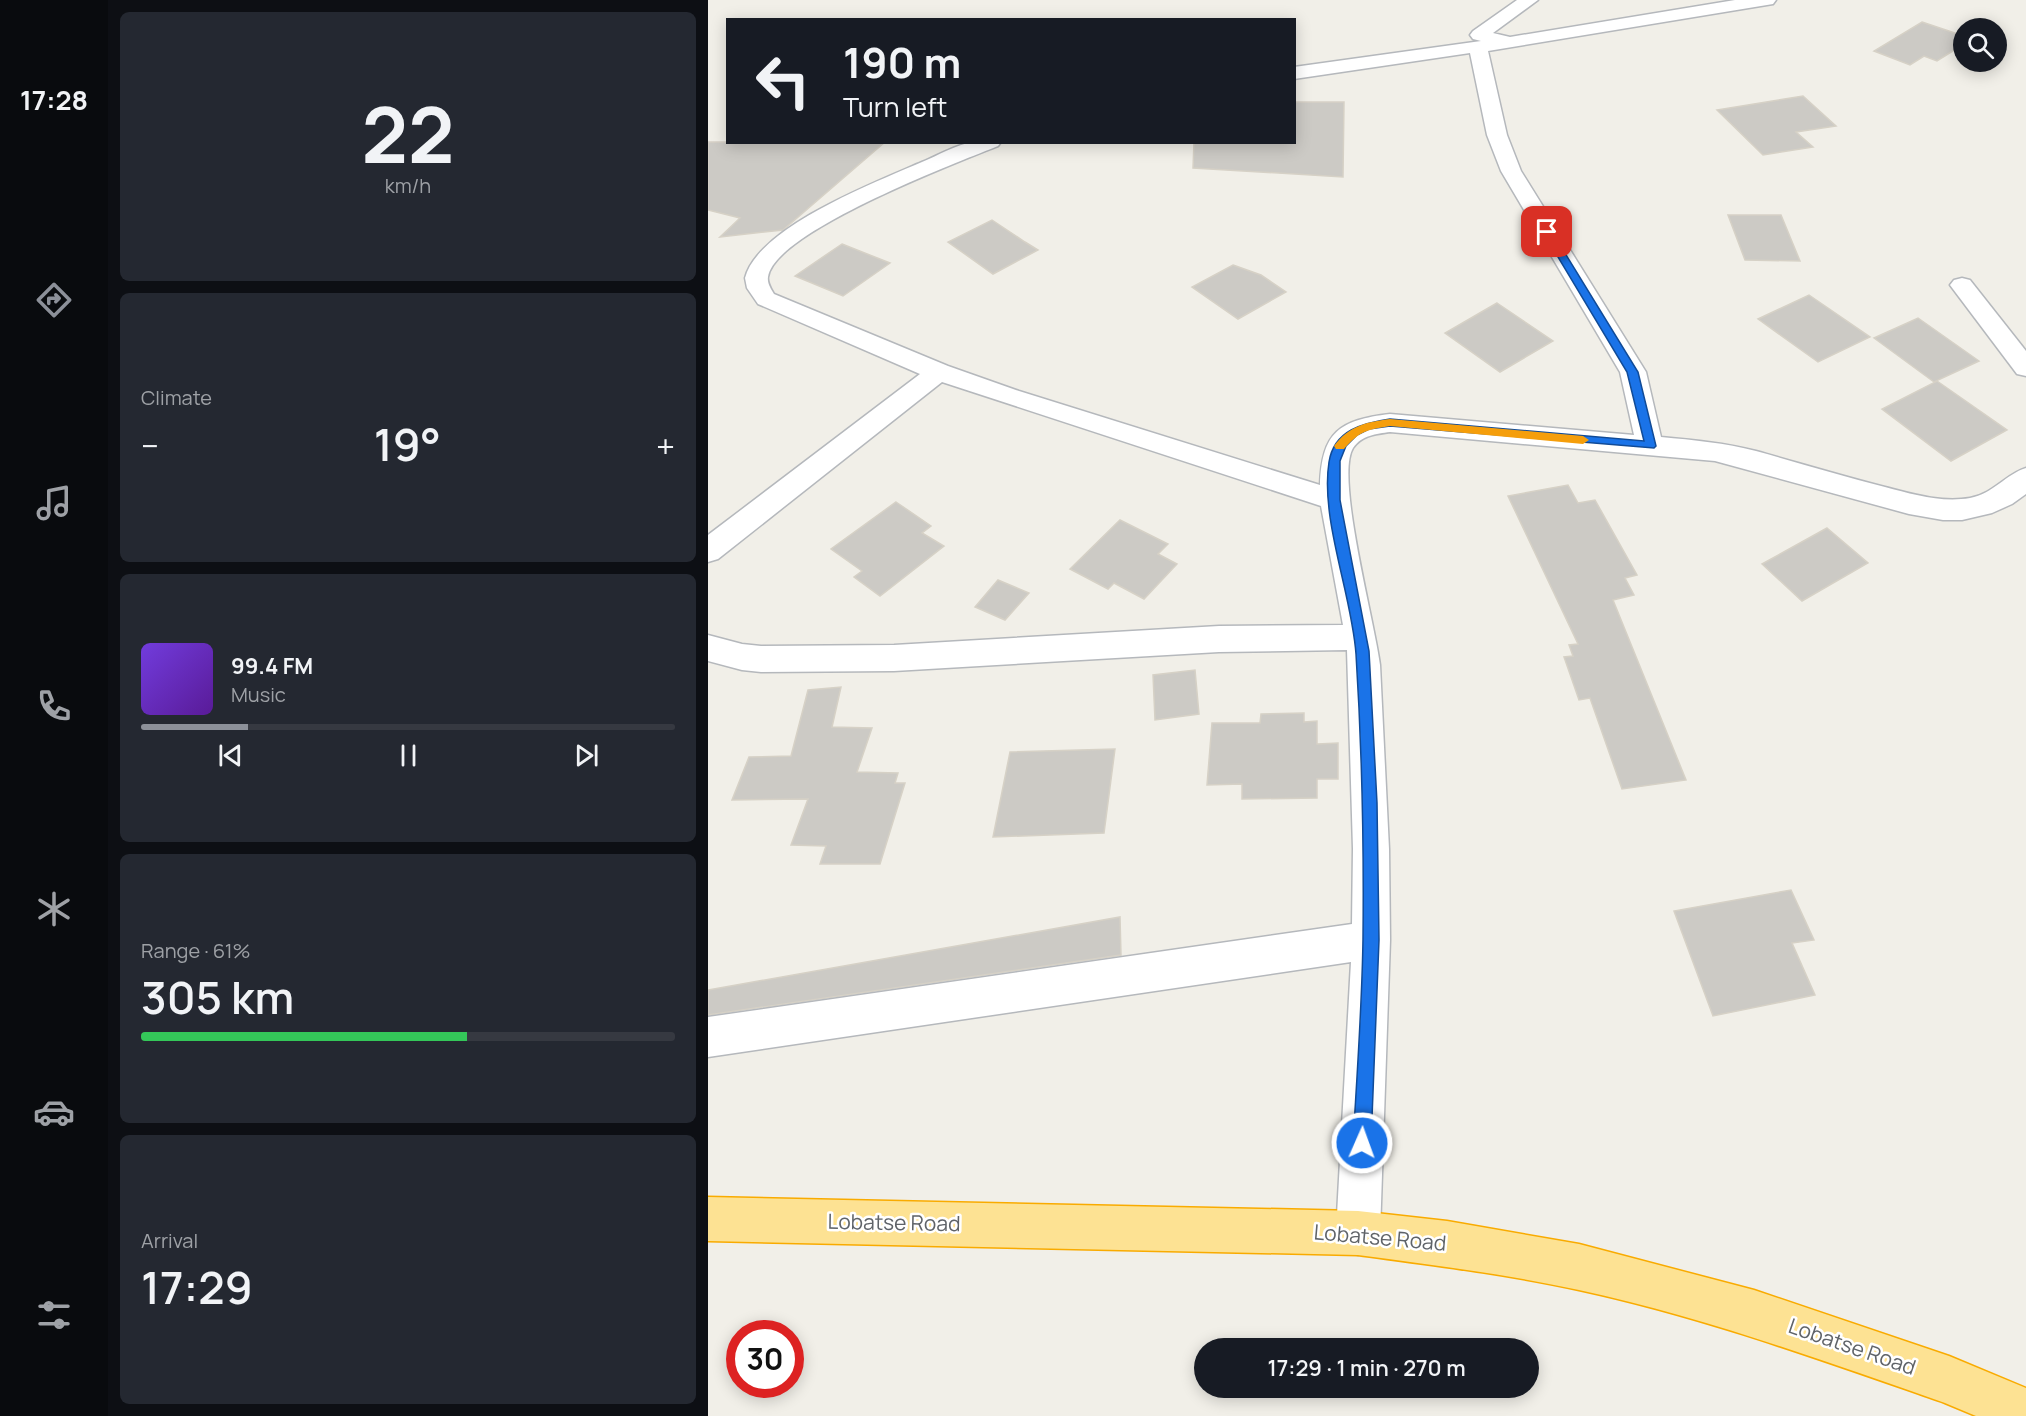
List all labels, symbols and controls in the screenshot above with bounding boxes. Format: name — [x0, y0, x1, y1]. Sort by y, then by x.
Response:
map controls — [1953, 18, 2007, 72]
button: search — [1953, 18, 2007, 72]
text: 190 m — [843, 33, 961, 91]
icon: left — [744, 42, 822, 120]
text: 22 — [362, 80, 454, 186]
text: 17:28 — [20, 81, 88, 118]
text: Turn left — [843, 88, 947, 125]
text: km/h — [385, 172, 431, 199]
pin — [1521, 206, 1572, 257]
icon: arrive — [1530, 215, 1563, 248]
icon: directions — [33, 279, 75, 321]
text: Climate — [141, 384, 212, 411]
text: 19° — [374, 413, 441, 475]
text: − — [141, 423, 159, 468]
text: + — [656, 423, 675, 468]
icon: music — [33, 482, 75, 524]
text: 99.4 FM — [231, 651, 313, 681]
text: Music — [231, 681, 286, 708]
icon: phone — [33, 685, 75, 727]
icon: previous — [214, 739, 247, 772]
icon: pause — [392, 739, 425, 772]
icon: next — [570, 739, 603, 772]
icon: climate — [33, 888, 75, 930]
text: Range · 61% — [141, 937, 251, 964]
text: 305 km — [141, 966, 294, 1028]
icon: car — [33, 1091, 75, 1133]
position arrow — [1330, 1111, 1394, 1175]
street label: Lobatse Road — [827, 1207, 961, 1237]
street label: Lobatse Road — [1313, 1217, 1448, 1257]
text: Arrival — [141, 1227, 198, 1254]
text: 17:29 — [141, 1256, 253, 1318]
icon: filters — [33, 1294, 75, 1336]
street label: Lobatse Road — [1785, 1311, 1920, 1381]
speed limit sign: 30 — [726, 1320, 804, 1398]
text: 17:29 · 1 min · 270 m — [1267, 1353, 1466, 1383]

